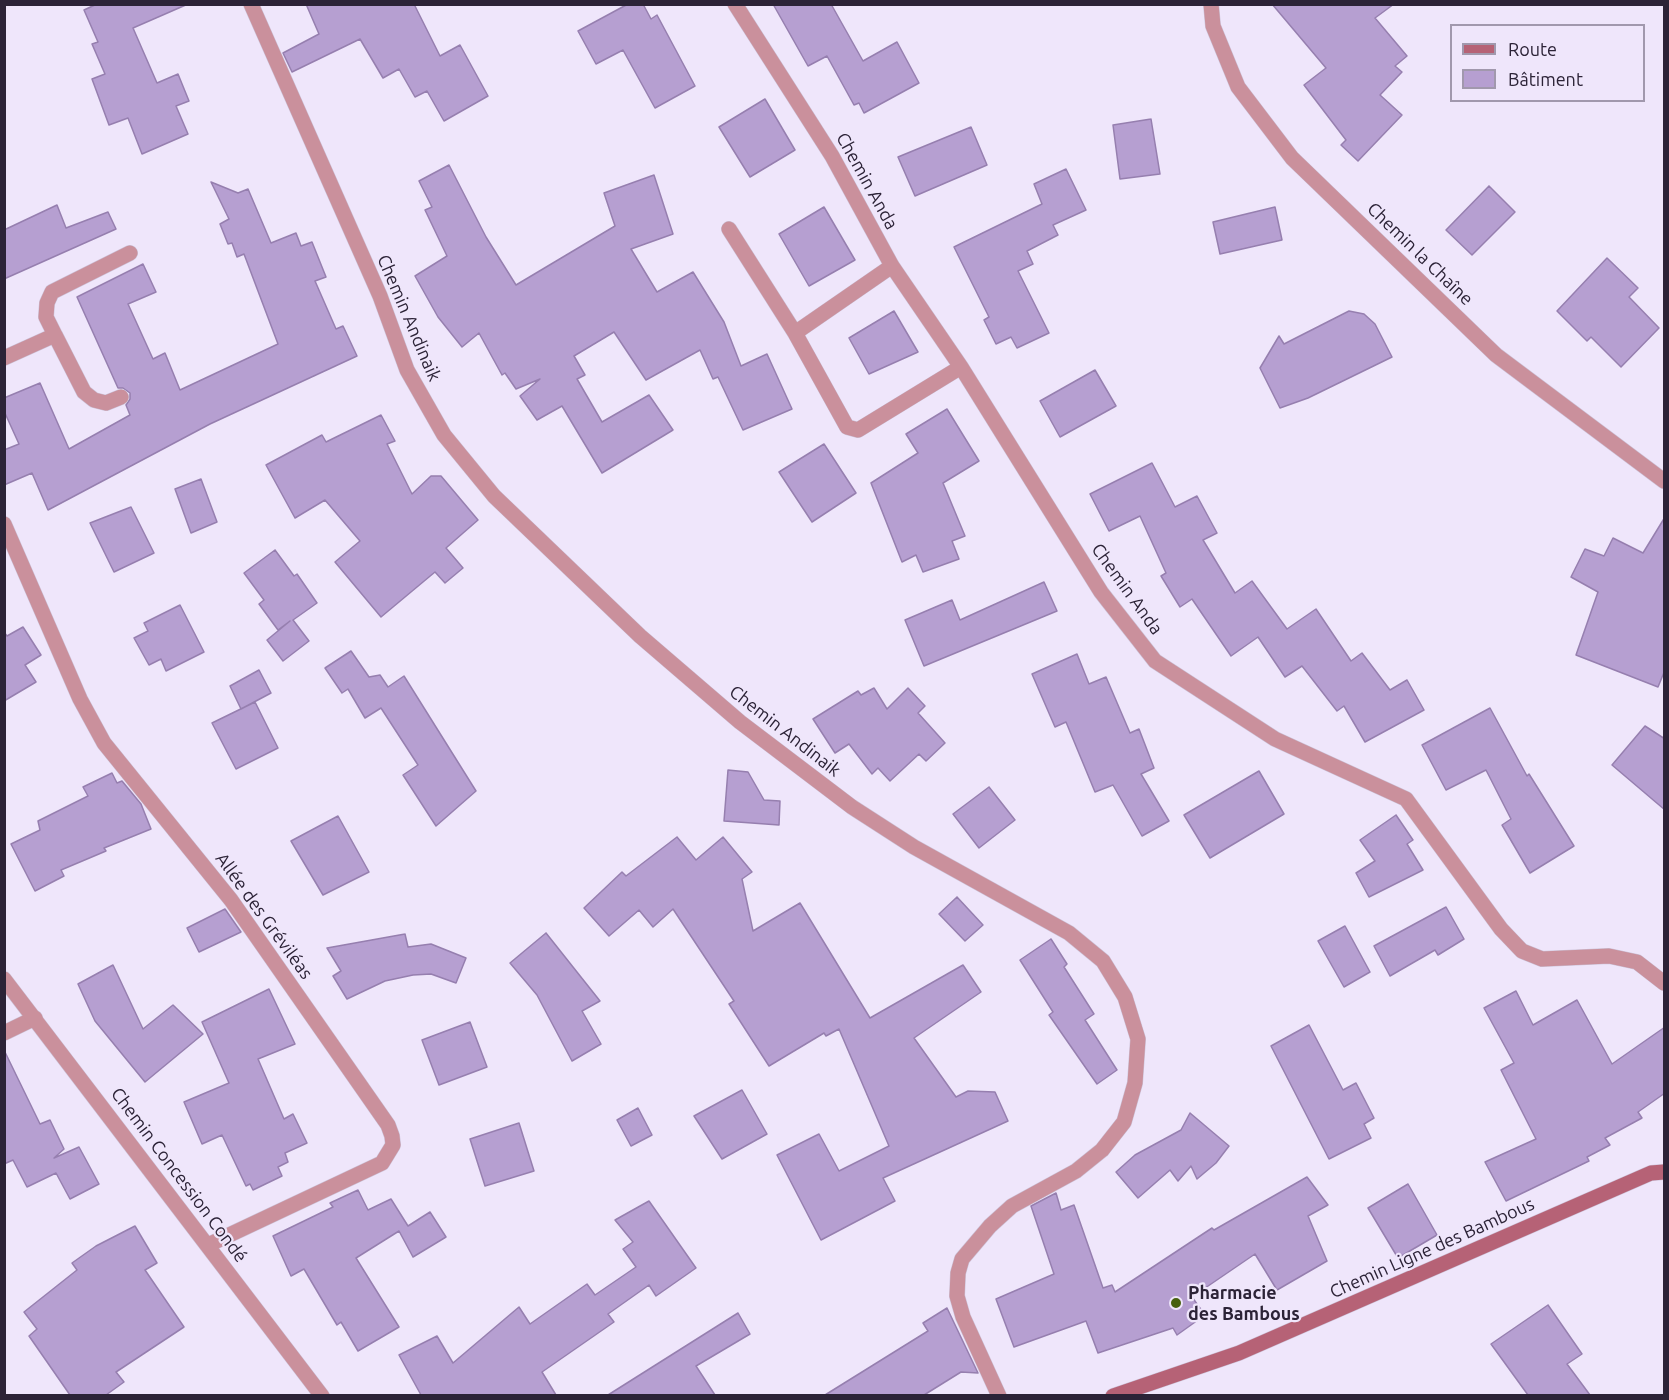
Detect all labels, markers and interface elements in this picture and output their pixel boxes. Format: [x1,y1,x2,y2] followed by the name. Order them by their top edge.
[1450,24,1645,102] legend
[1508,39,1557,59] text: Route
[1508,69,1583,89] text: Bâtiment
[832,129,902,233] street label: Chemin Anda
[1363,198,1477,310] street label: Chemin la Chaîne
[373,251,445,385] street label: Chemin Andinaik
[1087,539,1167,639] street label: Chemin Anda
[725,681,845,781] street label: Chemin Andinaik
[211,849,317,983] street label: Allée des Gréviléas
[106,1084,252,1266] street label: Chemin Concession Condé
[1326,1193,1538,1303] street label: Chemin Ligne des Bambous
[1188,1282,1300,1324] place label: Pharmacie des Bambous
[1169,1296,1183,1310] marker: Pharmacie des Bambous

